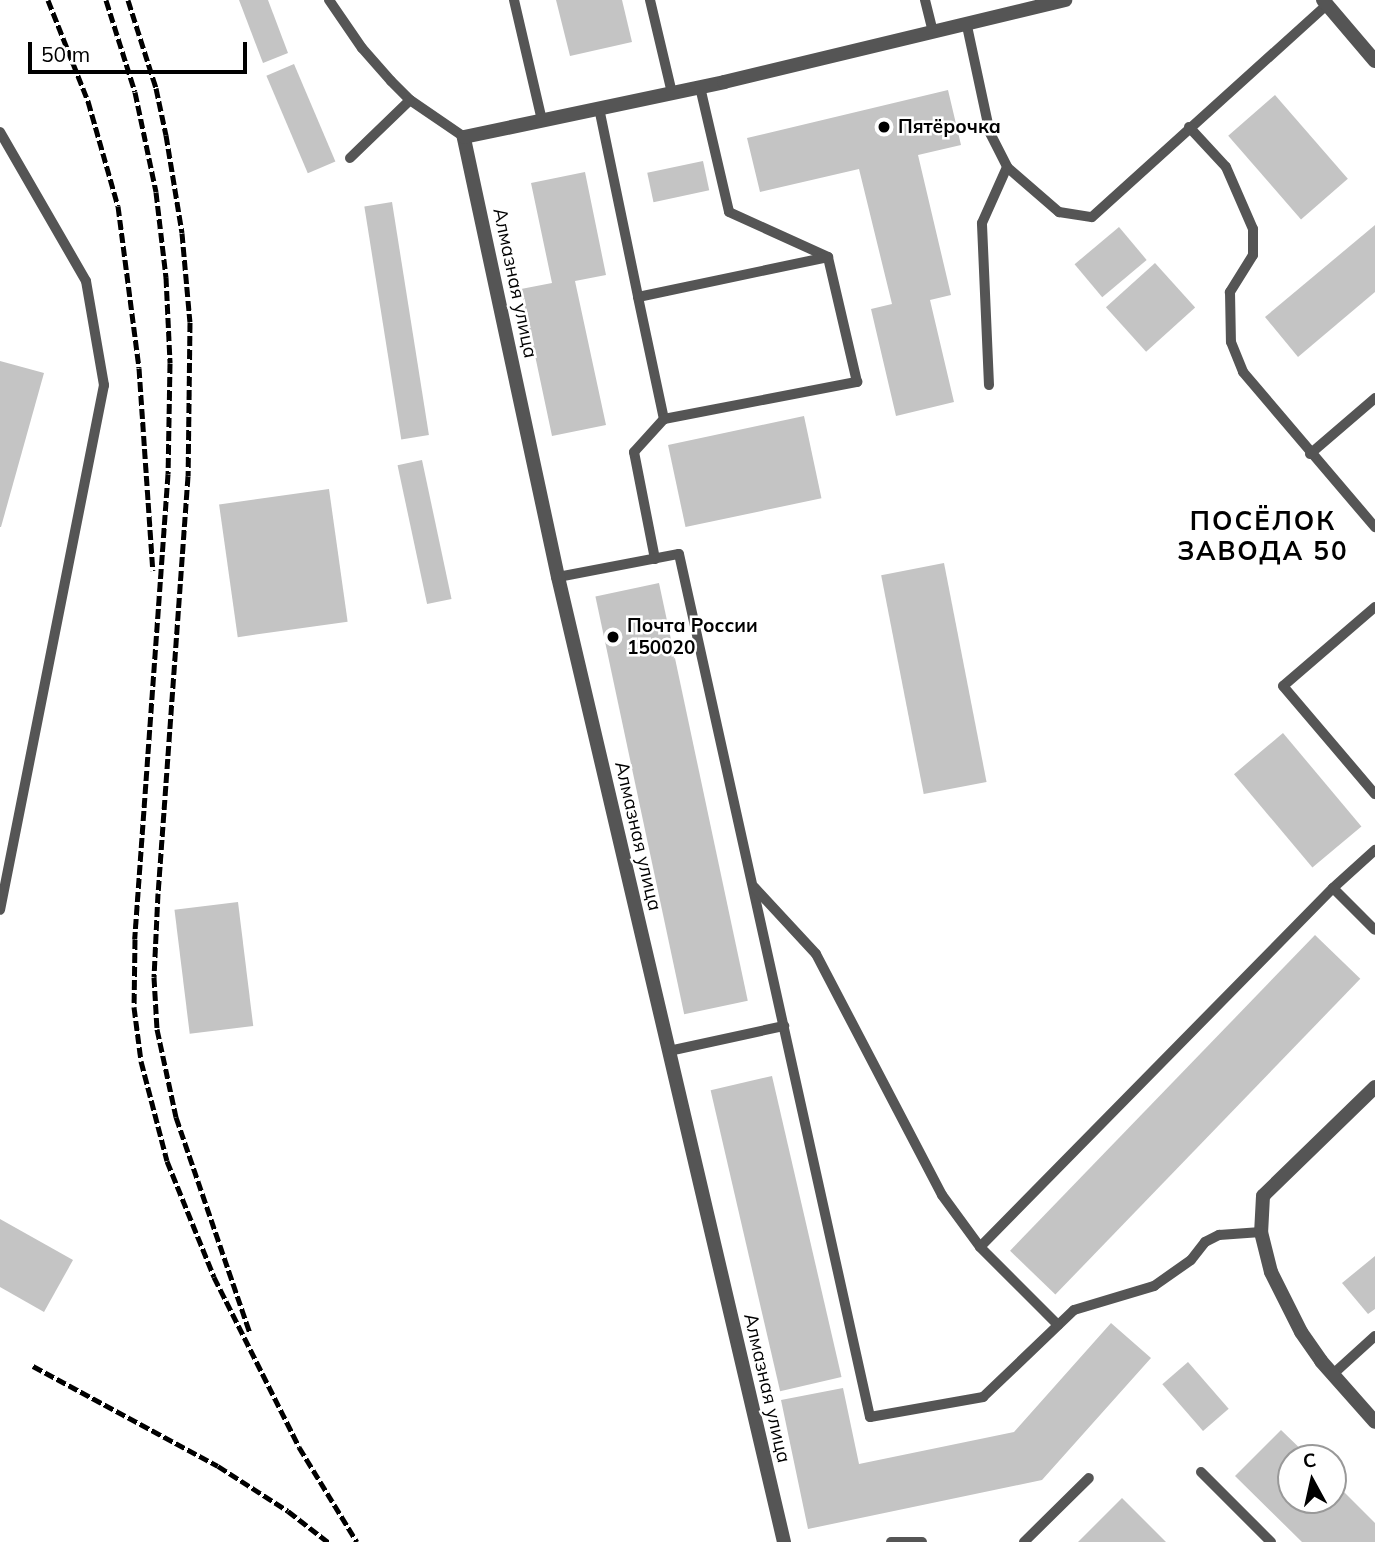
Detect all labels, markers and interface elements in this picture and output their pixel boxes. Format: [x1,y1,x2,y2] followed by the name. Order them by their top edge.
[32,28,250,72] scale bar
[41,41,90,67] text: 50 m
[898,116,1001,138] place label: Пятёрочка
[876,119,892,135] marker: Пятёрочка
[488,206,542,360] street label: Алмазная улица
[1179,505,1347,566] district label: ПОСЁЛОК ЗАВОДА 50
[627,615,758,659] place label: Почта России 150020
[605,629,621,645] marker: Почта России 150020
[610,759,666,913] street label: Алмазная улица
[739,1311,795,1465] street label: Алмазная улица
[1277,1444,1347,1514] north arrow
[1301,1447,1317,1473] text: С

